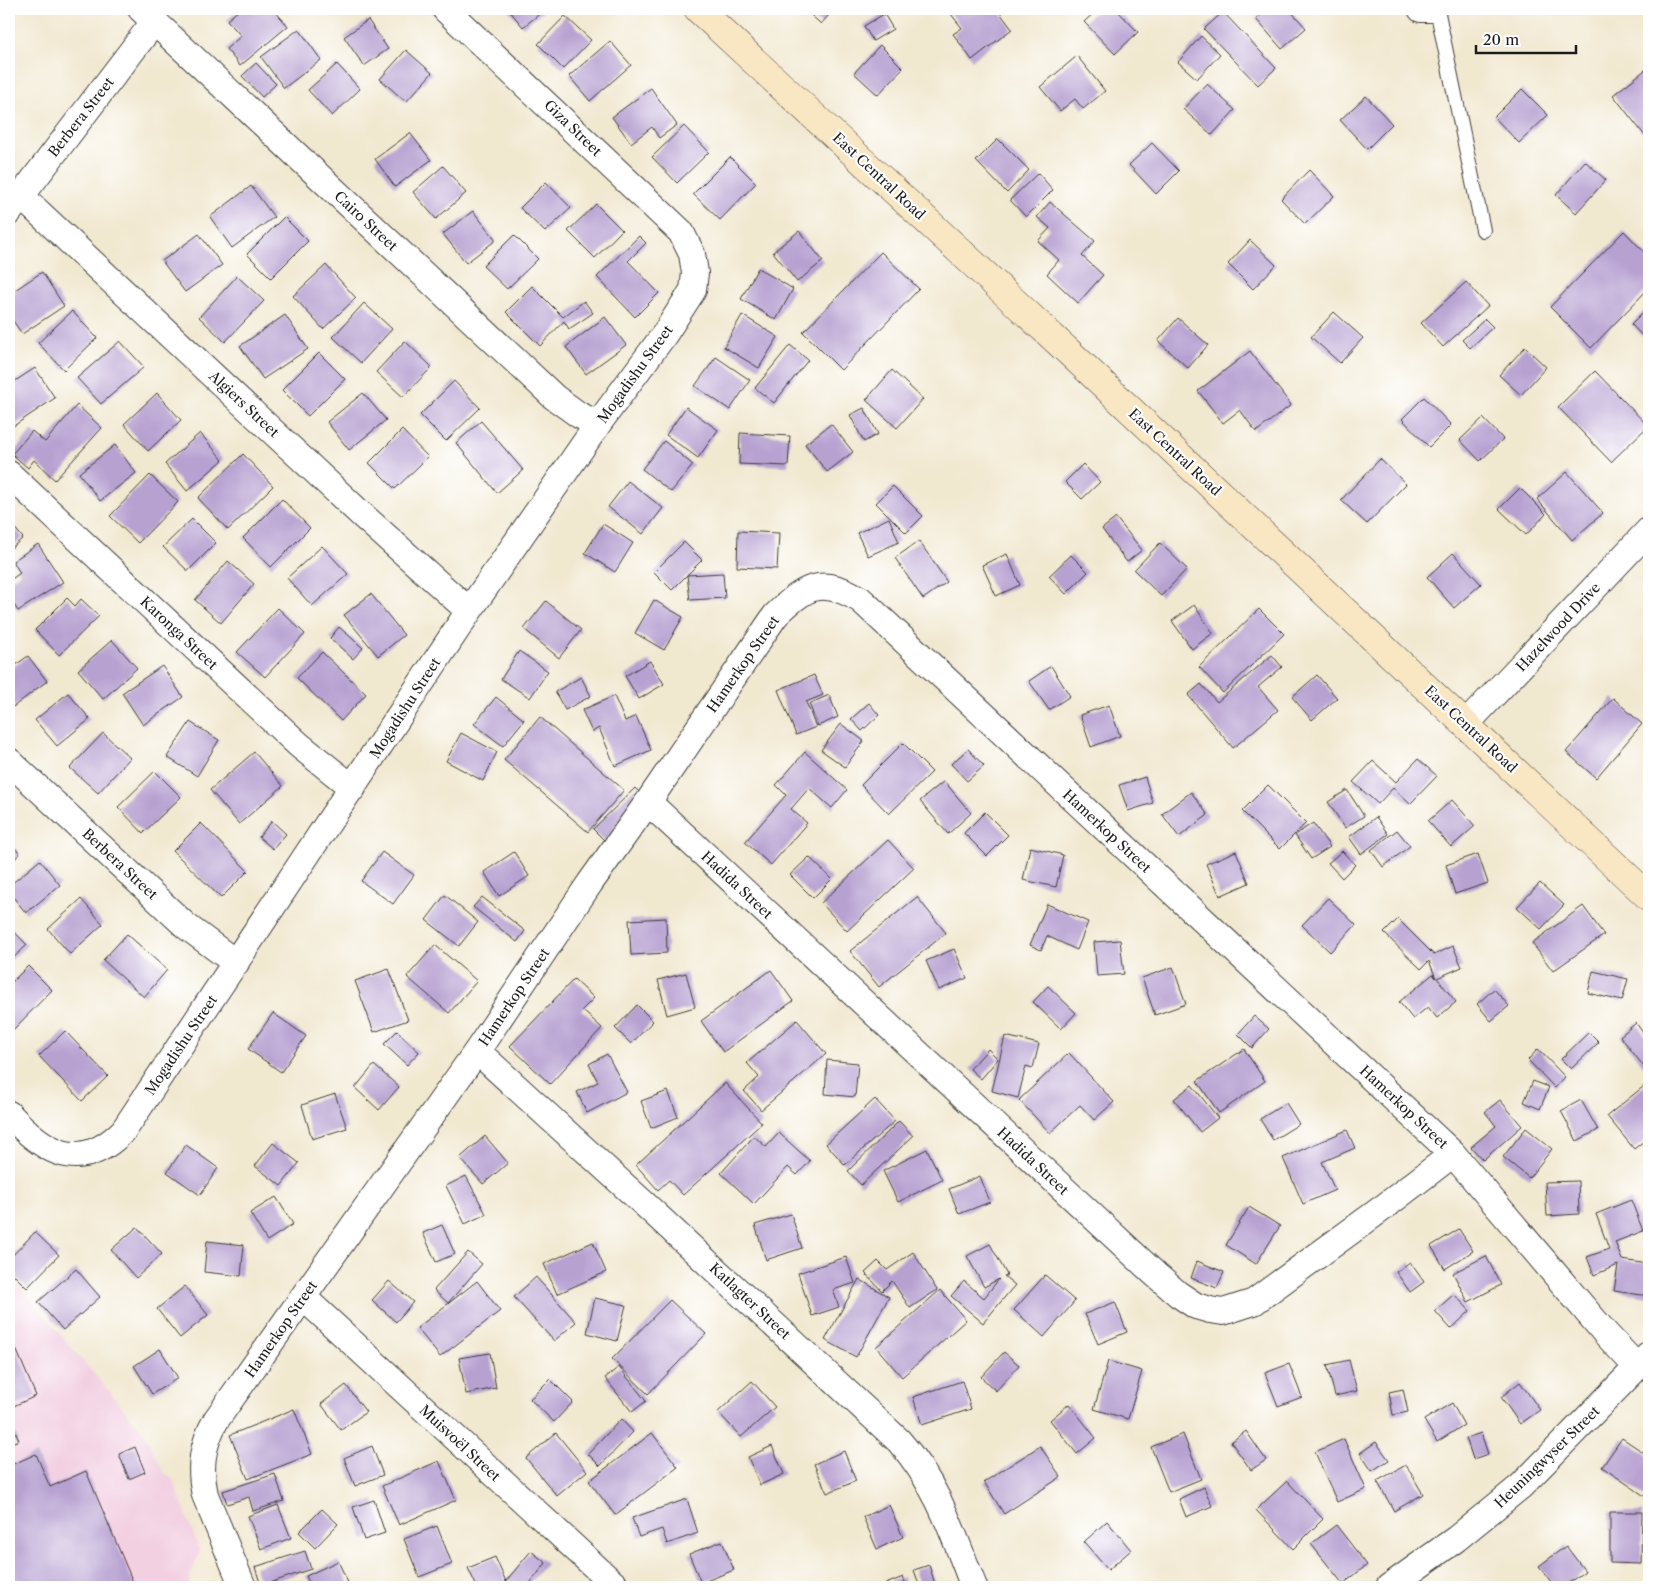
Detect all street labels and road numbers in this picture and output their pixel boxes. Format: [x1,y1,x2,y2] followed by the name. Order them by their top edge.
[44,73,118,160] street label: Berbera Street
[540,96,606,160] street label: Giza Street
[829,129,929,224] street label: East Central Road
[331,187,401,255] street label: Cairo Street
[593,321,677,427] street label: Mogadishu Street
[204,366,283,441] street label: Algiers Street
[1125,405,1225,500] street label: East Central Road
[1512,579,1604,675] street label: Hazelwood Drive
[137,593,221,673] street label: Karonga Street
[703,612,783,716] street label: Hamerkop Street
[366,654,444,762] street label: Mogadishu Street
[1421,682,1521,777] street label: East Central Road
[1059,785,1155,877] street label: Hamerkop Street
[79,825,161,903] street label: Berbera Street
[698,847,777,923] street label: Hadida Street
[475,945,553,1049] street label: Hamerkop Street
[141,992,221,1098] street label: Mogadishu Street
[1356,1061,1452,1153] street label: Hamerkop Street
[994,1123,1073,1199] street label: Hadida Street
[706,1259,794,1343] street label: Katlagter Street
[241,1277,321,1381] street label: Hamerkop Street
[416,1401,504,1485] street label: Muisvoël Street
[1491,1402,1603,1512] street label: Heuningwyser Street

